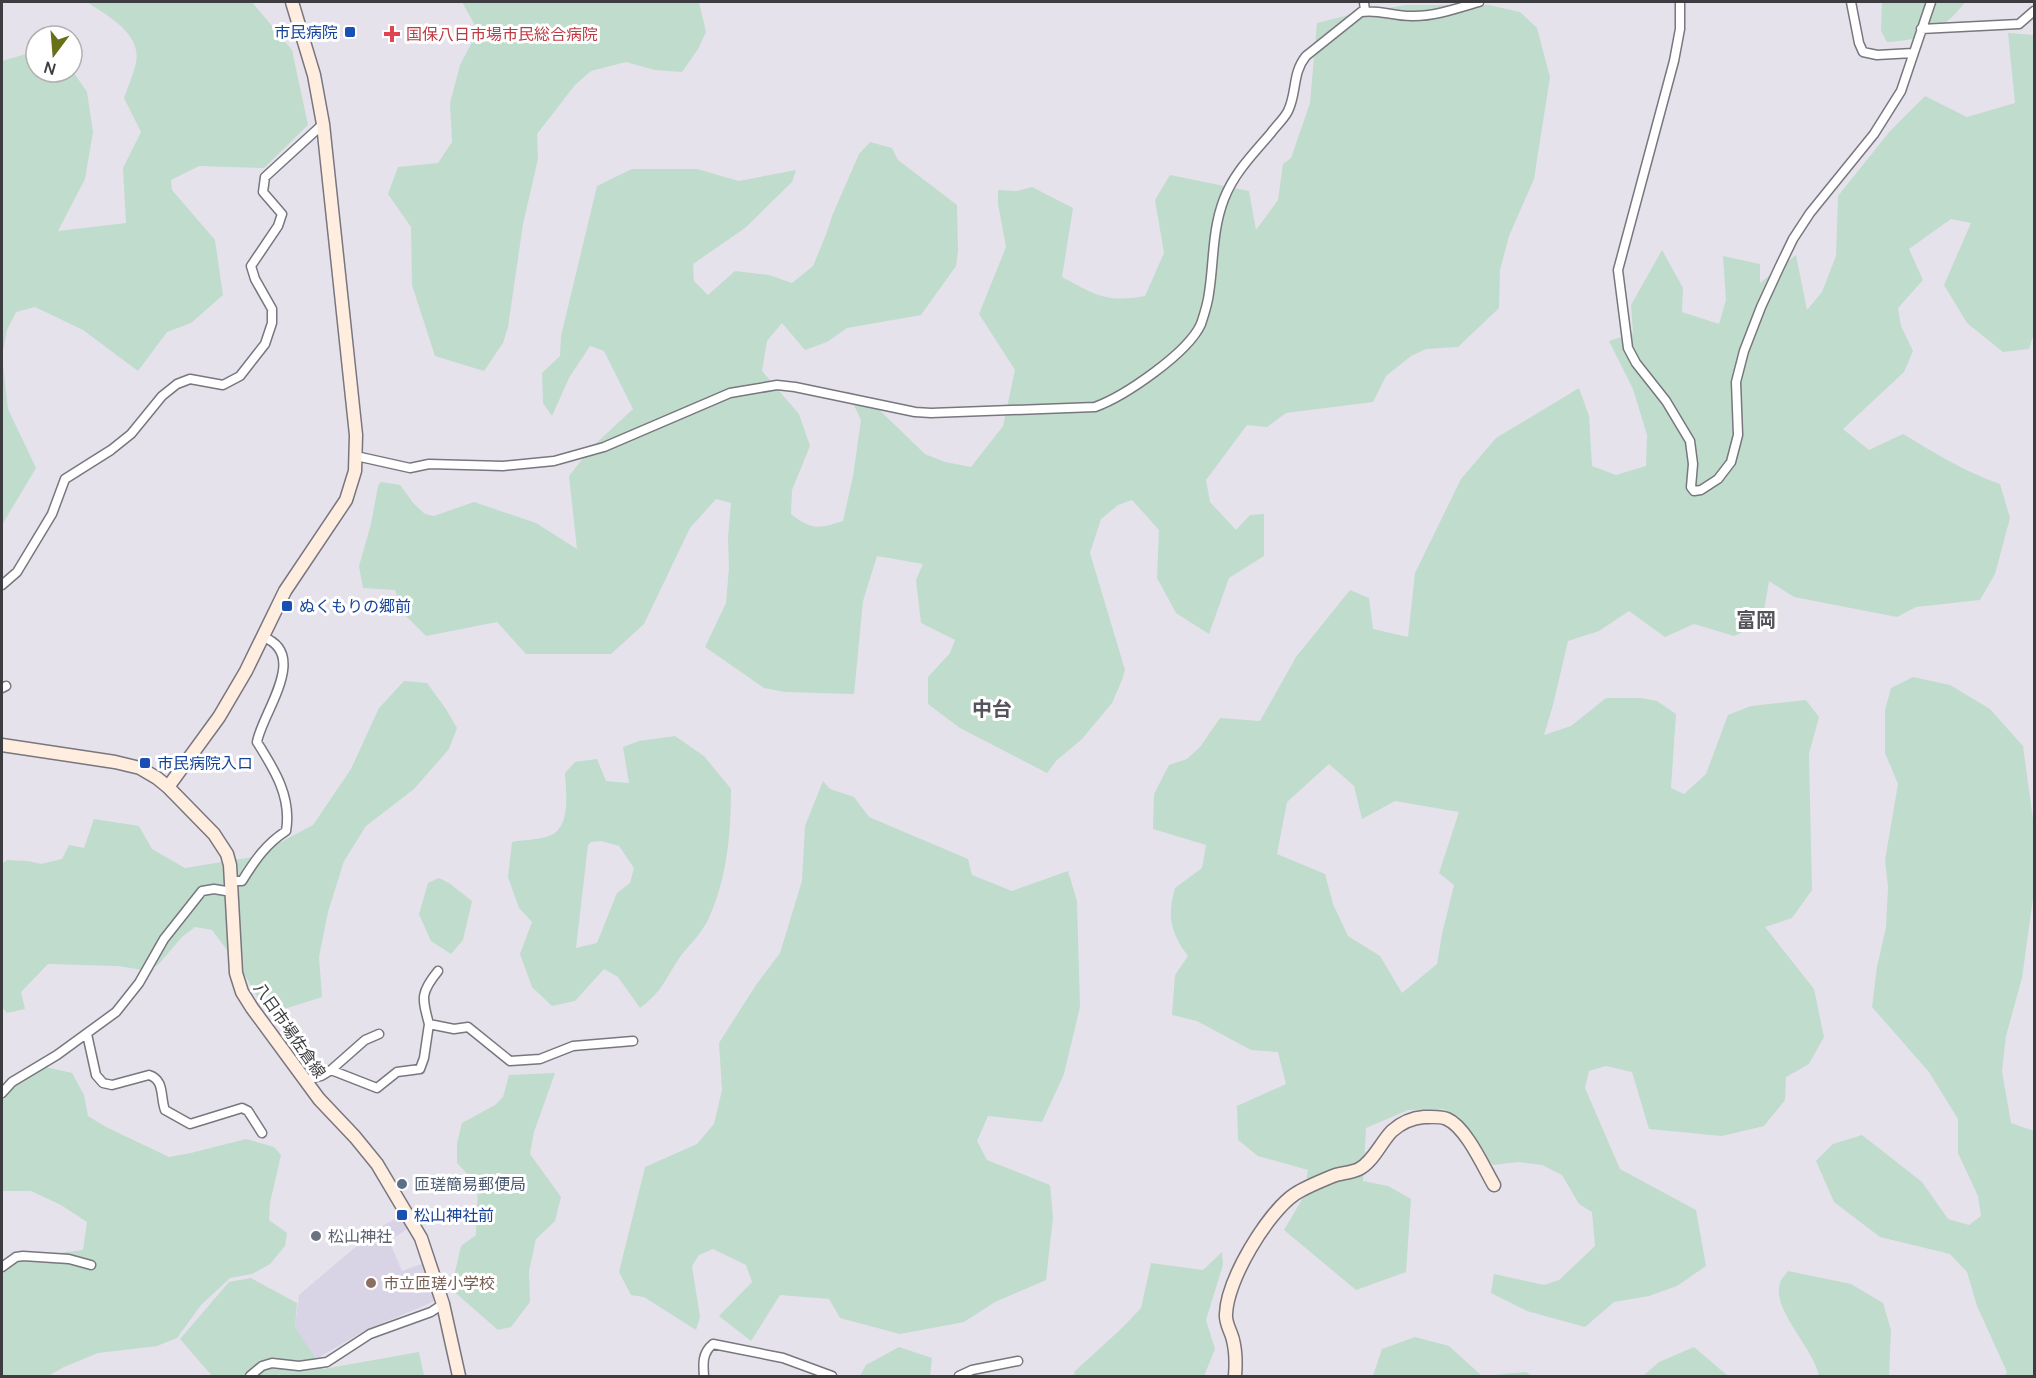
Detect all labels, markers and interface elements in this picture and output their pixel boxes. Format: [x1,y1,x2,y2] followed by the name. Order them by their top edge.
[274,21,338,43] place label: 市民病院
[406,23,598,45] place label: 国保八日市場市民総合病院
[24,24,84,84] north arrow
[343,25,357,39] marker: 市民病院
[383,25,401,43] marker: 国保八日市場市民総合病院
[41,56,58,81] text: N
[299,595,411,617] place label: ぬくもりの郷前
[280,599,294,613] marker: ぬくもりの郷前
[1736,606,1776,633] district label: 富岡
[972,695,1012,722] district label: 中台
[157,752,253,774] place label: 市民病院入ロ
[138,756,152,770] marker: 市民病院入ロ
[249,978,331,1082] street label: 八日市場佐倉線
[414,1173,526,1195] place label: 匝瑳簡易郵便局
[395,1177,409,1191] marker: 匝瑳簡易郵便局
[414,1204,494,1226] place label: 松山神社前
[395,1208,409,1222] marker: 松山神社前
[328,1225,392,1247] place label: 松山神社
[309,1229,323,1243] marker: 松山神社
[383,1272,495,1294] place label: 市立匝瑳小学校
[364,1276,378,1290] marker: 市立匝瑳小学校

